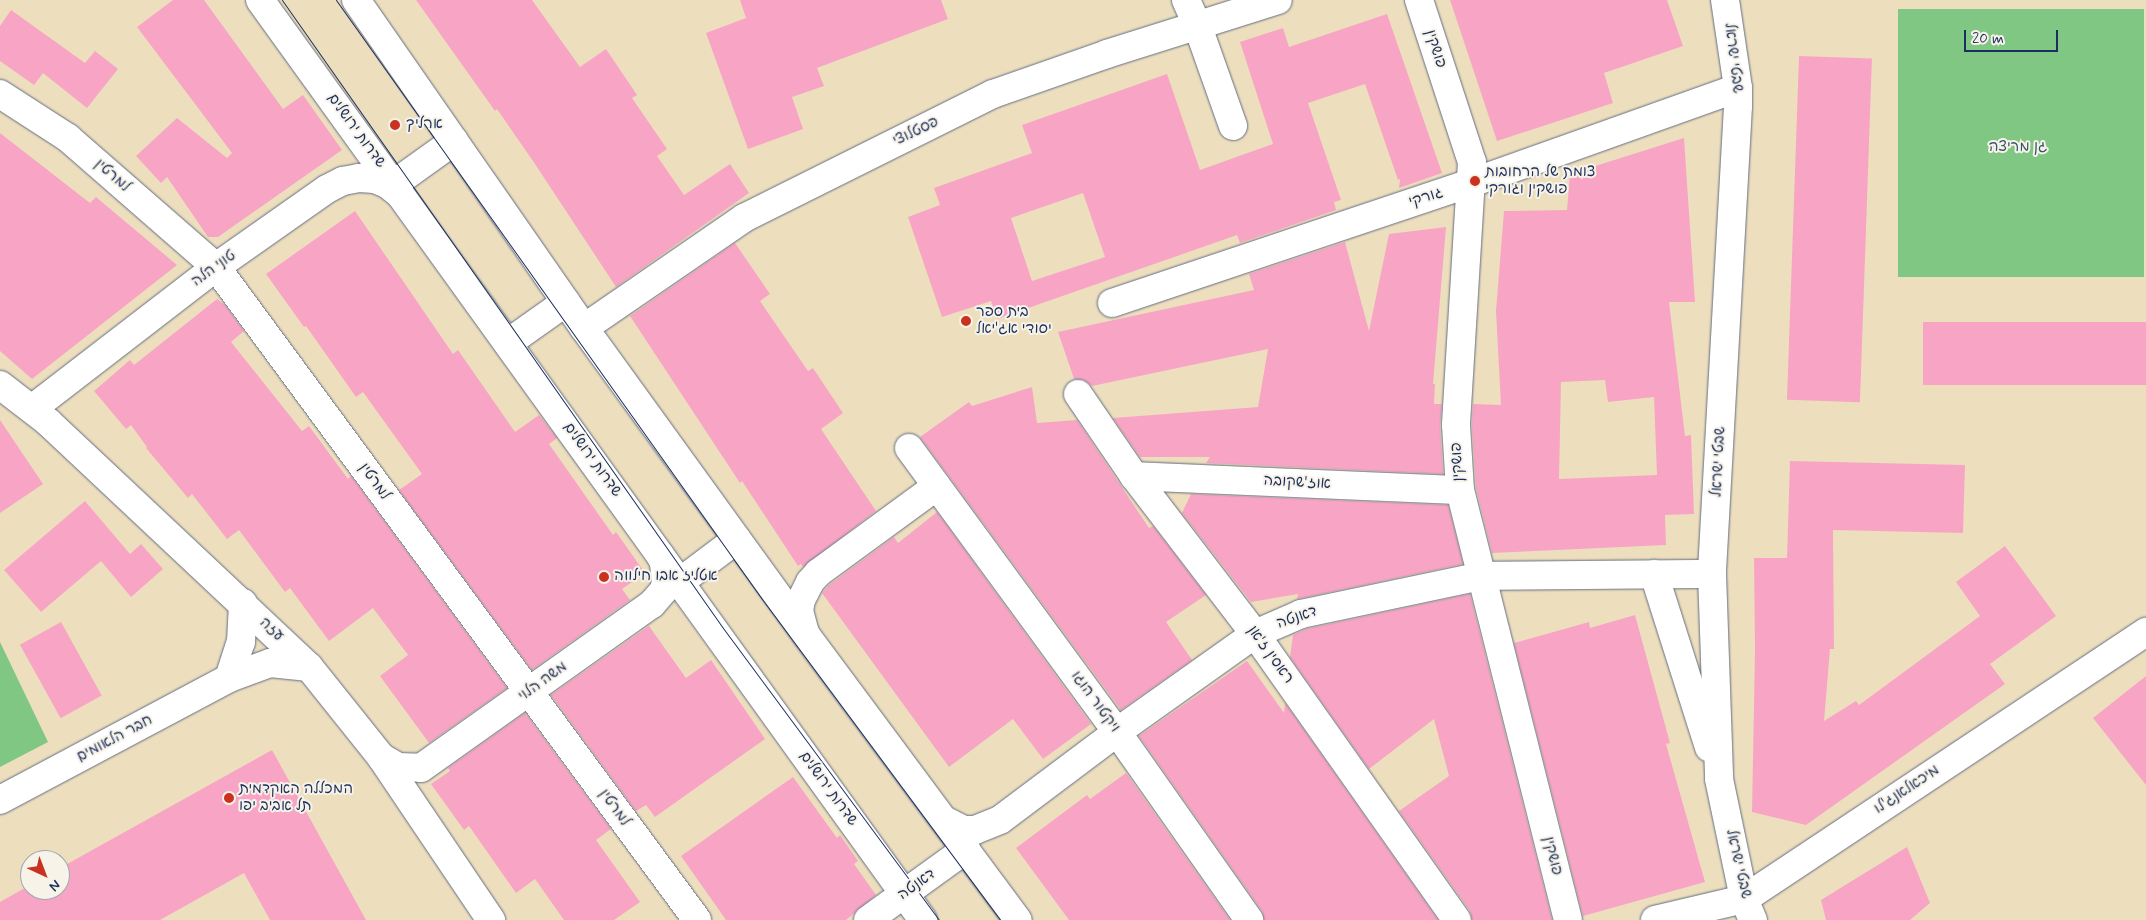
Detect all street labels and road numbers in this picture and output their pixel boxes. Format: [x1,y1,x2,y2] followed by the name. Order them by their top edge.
[1720,22,1746,94] street label: שבטי ישראל
[1420,27,1450,71] street label: פושקין
[323,90,389,172] street label: שדרות ירושלים
[890,113,942,151] street label: פסטלוצי
[90,156,134,196] street label: למרטין
[1407,184,1445,212] street label: גורקי
[188,247,240,291] street label: טוני הלה
[559,419,625,501] street label: שדרות ירושלים
[1708,426,1730,498] street label: שבטי ישראל
[1448,442,1468,482] street label: פושקין
[355,460,393,504] street label: למרטין
[1263,472,1331,494] street label: אוז'שקובה
[1274,603,1320,633] street label: דאנטה
[255,614,287,646] street label: עזה
[1243,622,1297,688] street label: ראסין ז'אן
[515,658,571,706] street label: משה הלוי
[1067,668,1123,736] street label: ויקטור הוגו
[74,712,156,766] street label: חבר הלאומים
[795,748,861,830] street label: שדרות ירושלים
[1871,762,1943,818] street label: מיכאלאנג'לו
[595,786,633,830] street label: למרטין
[1721,828,1755,900] street label: שבטי ישראל
[1539,835,1565,877] street label: פושקין
[895,865,939,905] street label: דאנטה

